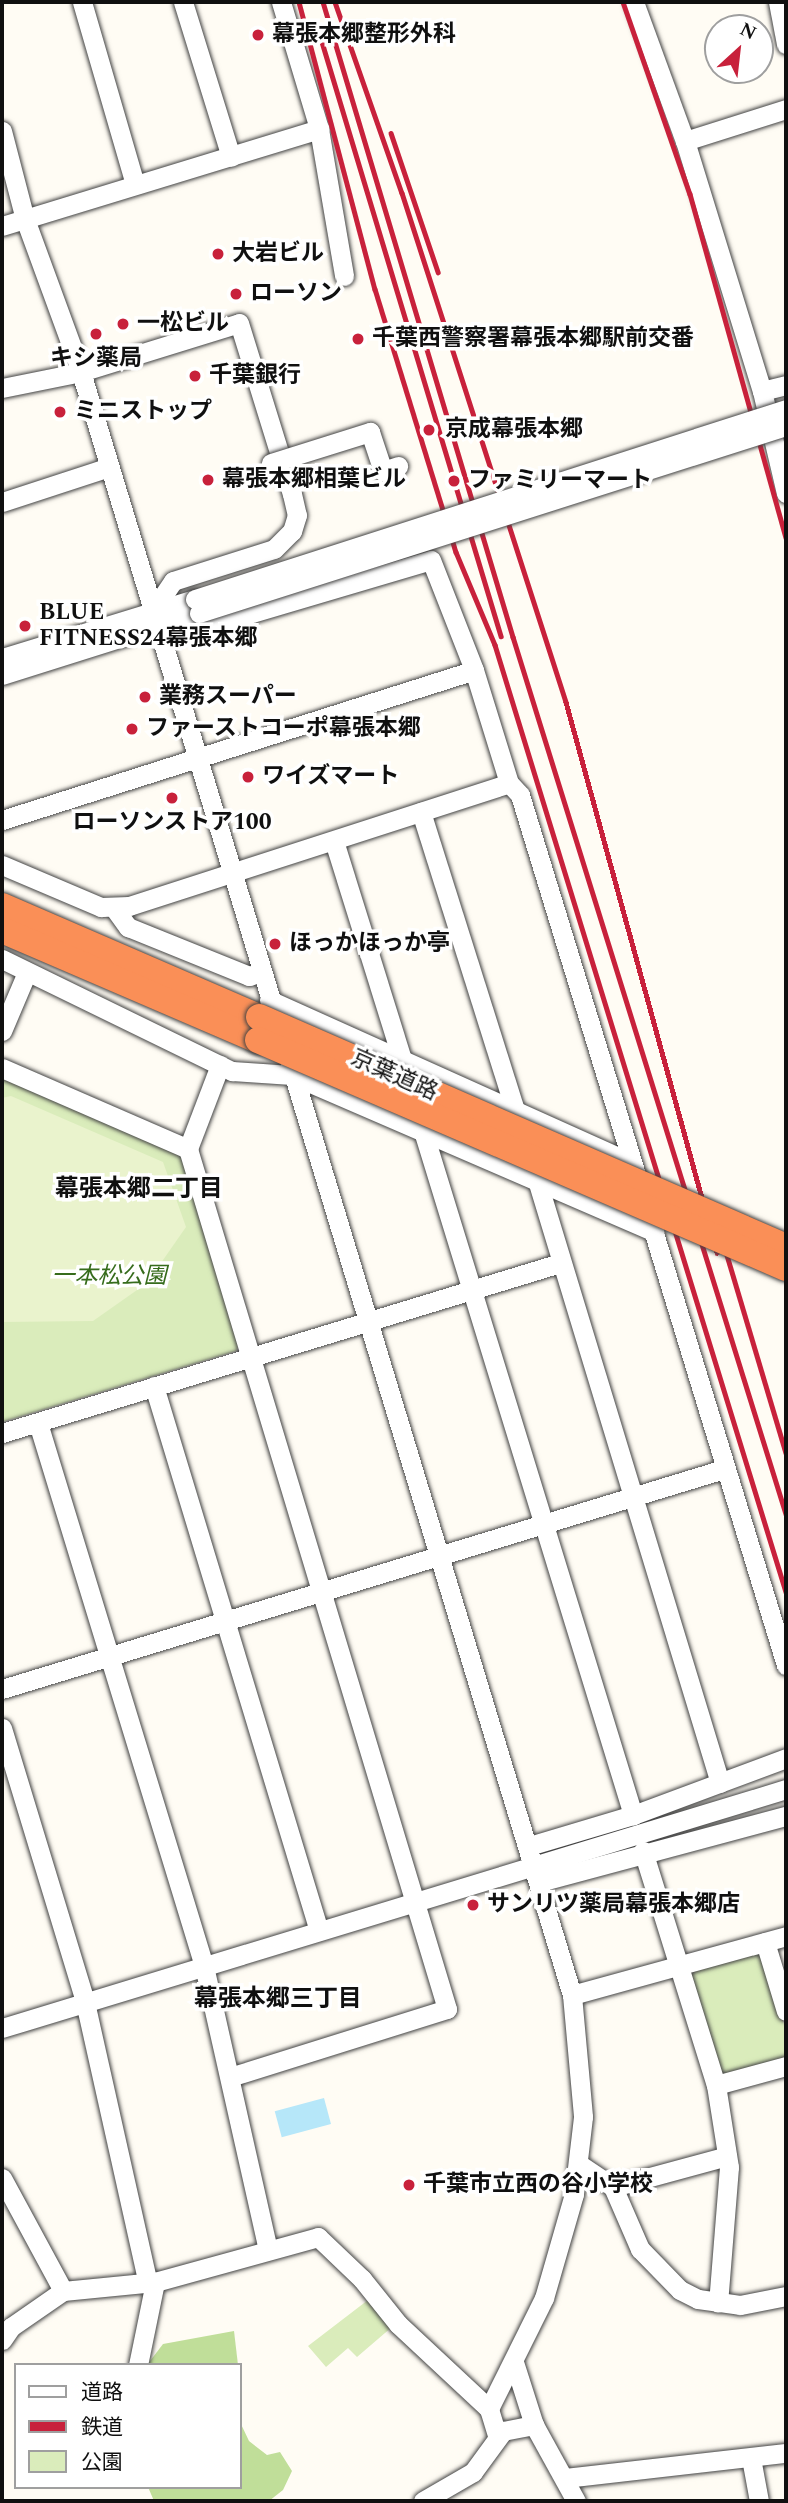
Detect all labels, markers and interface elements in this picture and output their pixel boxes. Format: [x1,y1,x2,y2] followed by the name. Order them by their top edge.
[704,14,774,84] north arrow
[734,15,761,48] text: N
[272,21,456,49] place label: 幕張本郷整形外科
[250,27,266,43] marker: 幕張本郷整形外科
[232,240,324,268] place label: 大岩ビル
[210,246,226,262] marker: 大岩ビル
[250,280,342,308] place label: ローソン
[228,286,244,302] marker: ローソン
[137,310,229,338] place label: 一松ビル
[115,316,131,332] marker: 一松ビル
[372,325,694,353] place label: 千葉西警察署幕張本郷駅前交番
[88,326,104,342] marker: キシ薬局
[350,331,366,347] marker: 千葉西警察署幕張本郷駅前交番
[50,345,142,373] place label: キシ薬局
[209,362,301,390] place label: 千葉銀行
[187,368,203,384] marker: 千葉銀行
[74,398,212,426] place label: ミニストップ
[52,404,68,420] marker: ミニストップ
[445,416,583,444] place label: 京成幕張本郷
[419,420,439,440] marker: 京成幕張本郷
[222,466,406,494] place label: 幕張本郷相葉ビル
[468,467,652,495] place label: ファミリーマート
[200,472,216,488] marker: 幕張本郷相葉ビル
[446,473,462,489] marker: ファミリーマート
[39,599,258,653] place label: BLUE FITNESS24幕張本郷
[17,618,33,634] marker: BLUE FITNESS24幕張本郷
[159,683,297,711] place label: 業務スーパー
[137,689,153,705] marker: 業務スーパー
[146,715,422,743] place label: ファーストコーポ幕張本郷
[124,721,140,737] marker: ファーストコーポ幕張本郷
[262,763,400,791] place label: ワイズマート
[240,769,256,785] marker: ワイズマート
[164,790,180,806] marker: ローソンストア100
[72,809,272,837] place label: ローソンストア100
[289,930,450,958] place label: ほっかほっか亭
[267,936,283,952] marker: ほっかほっか亭
[346,1045,442,1107] street label: 京葉道路
[55,1176,223,1204] district label: 幕張本郷二丁目
[52,1263,166,1291] park label: 一本松公園
[487,1891,740,1919] place label: サンリツ薬局幕張本郷店
[465,1897,481,1913] marker: サンリツ薬局幕張本郷店
[194,1986,362,2014] district label: 幕張本郷三丁目
[423,2171,653,2199] place label: 千葉市立西の谷小学校
[401,2177,417,2193] marker: 千葉市立西の谷小学校
[14,2363,242,2489] legend
[81,2377,123,2409] text: 道路
[81,2412,123,2444] text: 鉄道
[81,2447,123,2479] text: 公園

